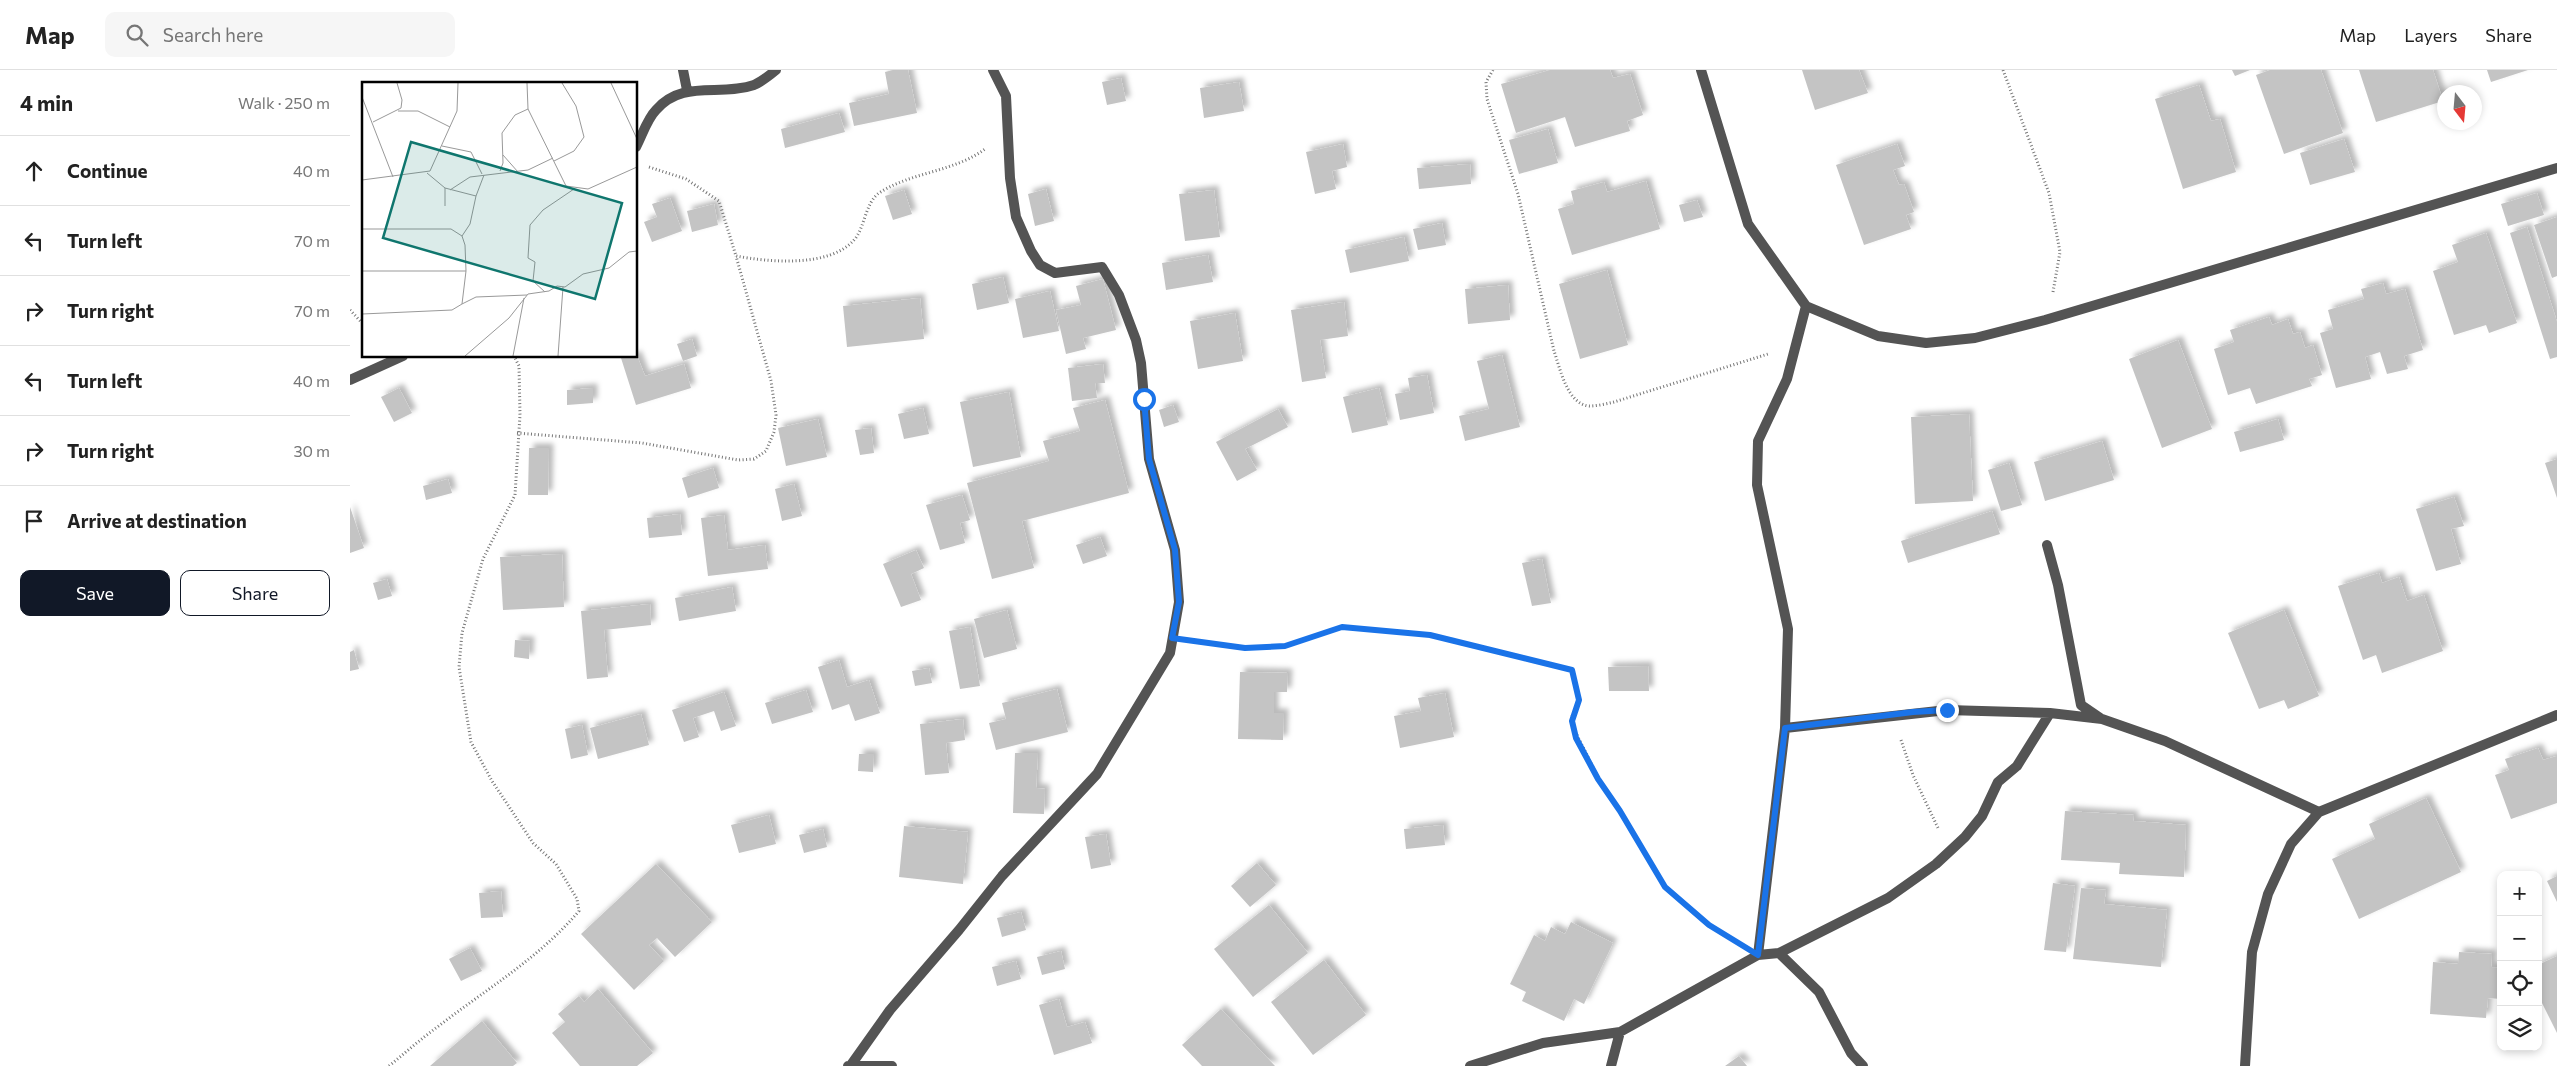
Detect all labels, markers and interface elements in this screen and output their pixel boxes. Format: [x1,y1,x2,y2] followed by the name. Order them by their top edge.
[105,12,455,57] search box
[25,20,75,49] text: Map
[123,21,151,49] icon: search
[163,23,263,46] text: Search here
[2339,24,2376,46] text: Map
[2404,24,2457,46] text: Layers
[2485,24,2532,46] text: Share
[362,82,638,358] inset map
[2437,85,2482,130] north arrow
[20,90,73,115] text: 4 min
[238,93,330,112] text: Walk · 250 m
[20,157,48,185] icon: ahead
[67,159,147,182] text: Continue
[293,161,330,180] text: 40 m
[20,227,48,255] icon: left
[67,229,142,252] text: Turn left
[294,231,330,250] text: 70 m
[20,297,48,325] icon: right
[67,299,154,322] text: Turn right
[294,301,330,320] text: 70 m
[20,367,48,395] icon: left
[67,369,142,392] text: Turn left
[293,371,330,390] text: 40 m
[1133,388,1156,411] route start
[20,437,48,465] icon: right
[67,439,154,462] text: Turn right
[293,441,330,460] text: 30 m
[20,507,48,535] icon: arrive
[67,509,247,532] text: Arrive at destination
[20,570,170,616] button: Save
[180,570,330,616] button: Share
[1936,699,1959,722] route end
[2497,871,2542,1051] map controls
[2497,871,2542,916] button: +
[2497,916,2542,961] button: −
[2497,961,2542,1006] button: locate
[2497,1006,2542,1051] button: layers

